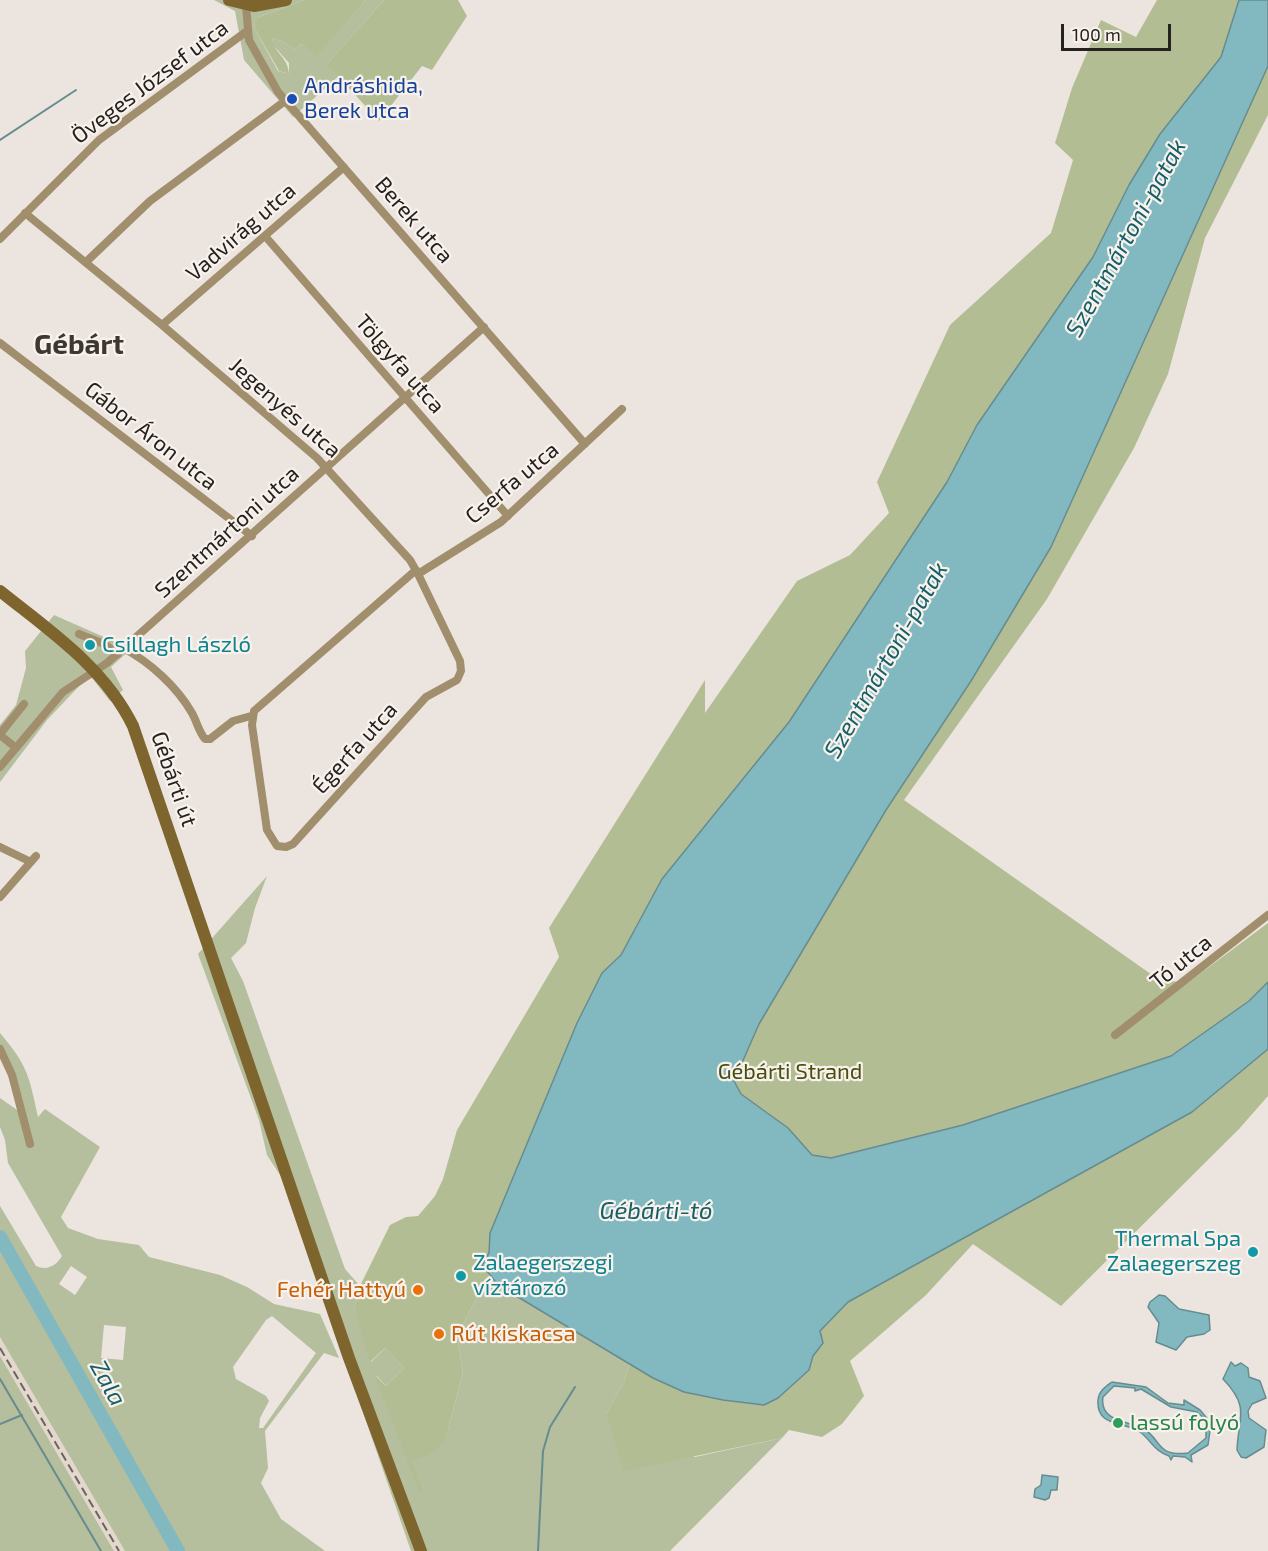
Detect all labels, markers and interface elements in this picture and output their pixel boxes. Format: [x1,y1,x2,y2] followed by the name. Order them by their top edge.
[1064,12,1174,50] scale bar
[66,14,234,150] street label: Öveges József utca
[1072,23,1121,45] text: 100 m
[304,73,423,124] place label: Andráshida, Berek utca
[285,92,299,106] marker: Andráshida, Berek utca
[1060,134,1192,342] water label: Szentmártoni-patak
[369,171,459,269] street label: Berek utca
[181,177,301,287] street label: Vadvirág utca
[350,309,450,419] street label: Tölgyfa utca
[34,328,124,362] district label: Gébárt
[224,352,346,464] street label: Jegenyés utca
[80,376,222,496] street label: Gábor Áron utca
[460,436,564,530] street label: Cserfa utca
[150,460,304,604] street label: Szentmártoni utca
[818,557,954,763] water label: Szentmártoni-patak
[102,632,251,658] place label: Csillagh László
[83,638,97,652] marker: Csillagh László
[307,697,403,799] street label: Égerfa utca
[145,728,203,830] street label: Gébárti út
[1145,929,1217,995] street label: Tó utca
[718,1059,862,1085] park label: Gébárti Strand
[600,1197,712,1225] water label: Gébárti-tó
[1107,1226,1241,1278] place label: Thermal Spa Zalaegerszeg
[1246,1245,1260,1259] marker: Thermal Spa Zalaegerszeg
[473,1250,613,1302] place label: Zalaegerszegi víztározó
[454,1269,468,1283] marker: Zalaegerszegi víztározó
[277,1277,406,1303] place label: Fehér Hattyú
[411,1283,425,1297] marker: Fehér Hattyú
[451,1321,576,1347] place label: Rút kiskacsa
[432,1327,446,1341] marker: Rút kiskacsa
[84,1355,132,1411] water label: Zala
[1130,1410,1239,1436] place label: lassú folyó
[1111,1416,1125,1430] marker: lassú folyó

